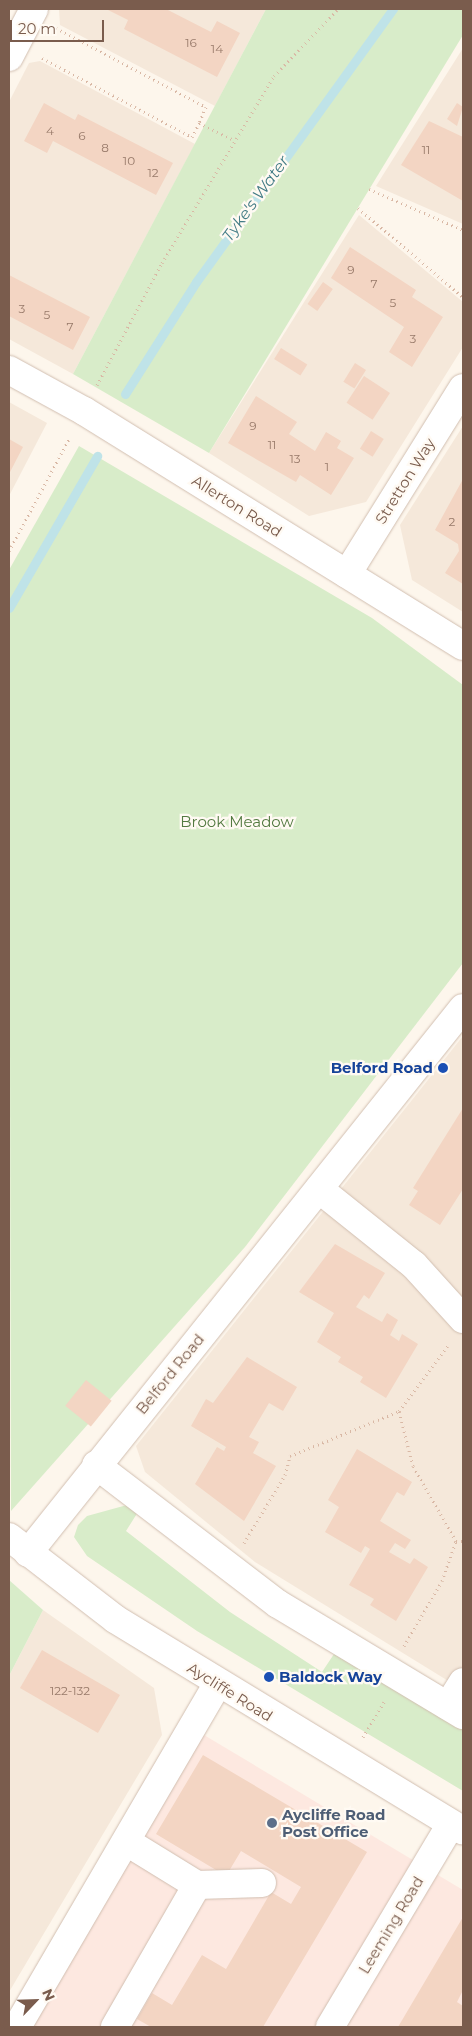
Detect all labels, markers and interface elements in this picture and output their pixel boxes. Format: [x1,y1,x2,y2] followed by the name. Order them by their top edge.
[12,10,106,42] scale bar
[18,19,56,38] text: 20 m
[185,36,197,50] house number: 16
[211,42,223,56] house number: 14
[46,124,54,138] house number: 4
[78,129,86,143] house number: 6
[101,141,109,155] house number: 8
[422,143,430,157] house number: 11
[218,152,294,246] water label: Tyke's Water
[123,154,135,168] house number: 10
[147,166,159,180] house number: 12
[347,263,355,277] house number: 9
[370,277,378,291] house number: 7
[390,296,396,310] house number: 5
[19,302,25,316] house number: 3
[44,308,50,322] house number: 5
[66,320,74,334] house number: 7
[410,332,416,346] house number: 3
[249,419,257,433] house number: 9
[371,435,439,527] street label: Stretton Way
[268,438,276,452] house number: 11
[289,452,301,466] house number: 13
[325,460,329,474] house number: 1
[189,471,285,541] street label: Allerton Road
[449,515,455,529] house number: 2
[180,813,294,831] park label: Brook Meadow
[331,1059,433,1077] place label: Belford Road
[437,1062,449,1074] marker: Belford Road
[132,1330,208,1418] street label: Belford Road
[184,1659,276,1725] street label: Aycliffe Road
[279,1668,382,1686] place label: Baldock Way
[263,1671,275,1683] marker: Baldock Way
[50,1684,90,1698] house number: 122-132
[282,1805,385,1840] place label: Aycliffe Road Post Office
[266,1817,278,1829] marker: Aycliffe Road Post Office
[355,1873,427,1977] street label: Leeming Road
[10,1976,60,2026] north arrow
[38,1986,59,2004] text: N

